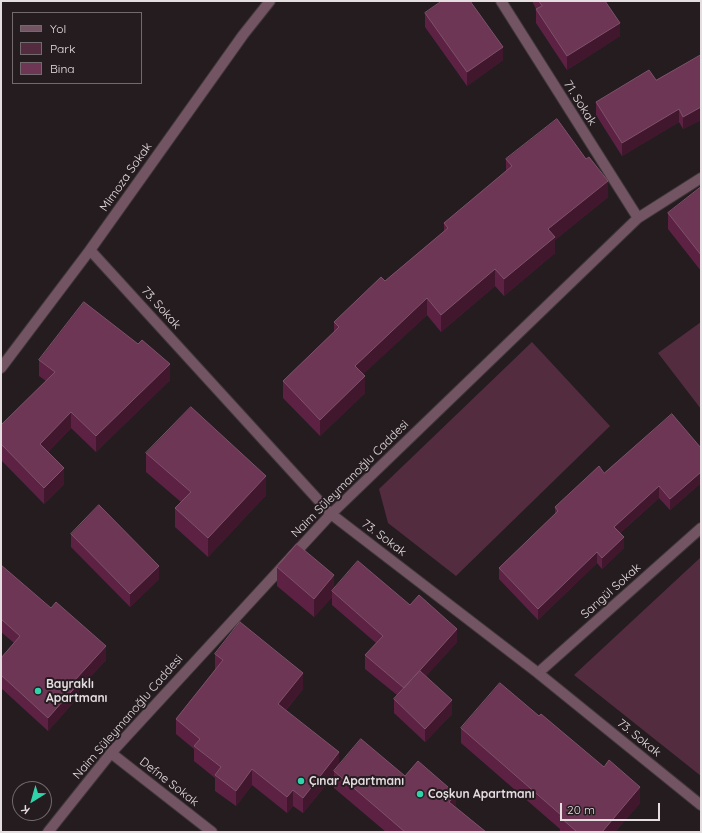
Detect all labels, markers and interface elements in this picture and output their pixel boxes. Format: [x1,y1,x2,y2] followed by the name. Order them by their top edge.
[12,12,142,84] legend
[50,21,66,36] text: Yol
[50,41,75,56] text: Park
[50,61,75,76] text: Bina
[560,78,600,128] street label: 71. Sokak
[97,140,155,214] street label: Mimoza Sokak
[138,284,184,332] street label: 73. Sokak
[288,417,412,541] street label: Naim Süleymanoğlu Caddesi
[359,517,409,559] street label: 73. Sokak
[578,560,644,622] street label: Sarıgül Sokak
[70,652,186,782] street label: Naim Süleymanoğlu Caddesi
[46,677,107,705] place label: Bayraklı Apartmanı
[33,686,43,696] marker: Bayraklı Apartmanı
[614,716,664,760] street label: 73. Sokak
[137,755,201,809] street label: Defne Sokak
[309,774,404,788] place label: Çınar Apartmanı
[296,776,306,786] marker: Çınar Apartmanı
[12,781,52,821] north arrow
[428,787,535,801] place label: Coşkun Apartmanı
[415,789,425,799] marker: Coşkun Apartmanı
[562,795,662,821] scale bar
[18,802,32,818] text: K
[567,802,595,817] text: 20 m

